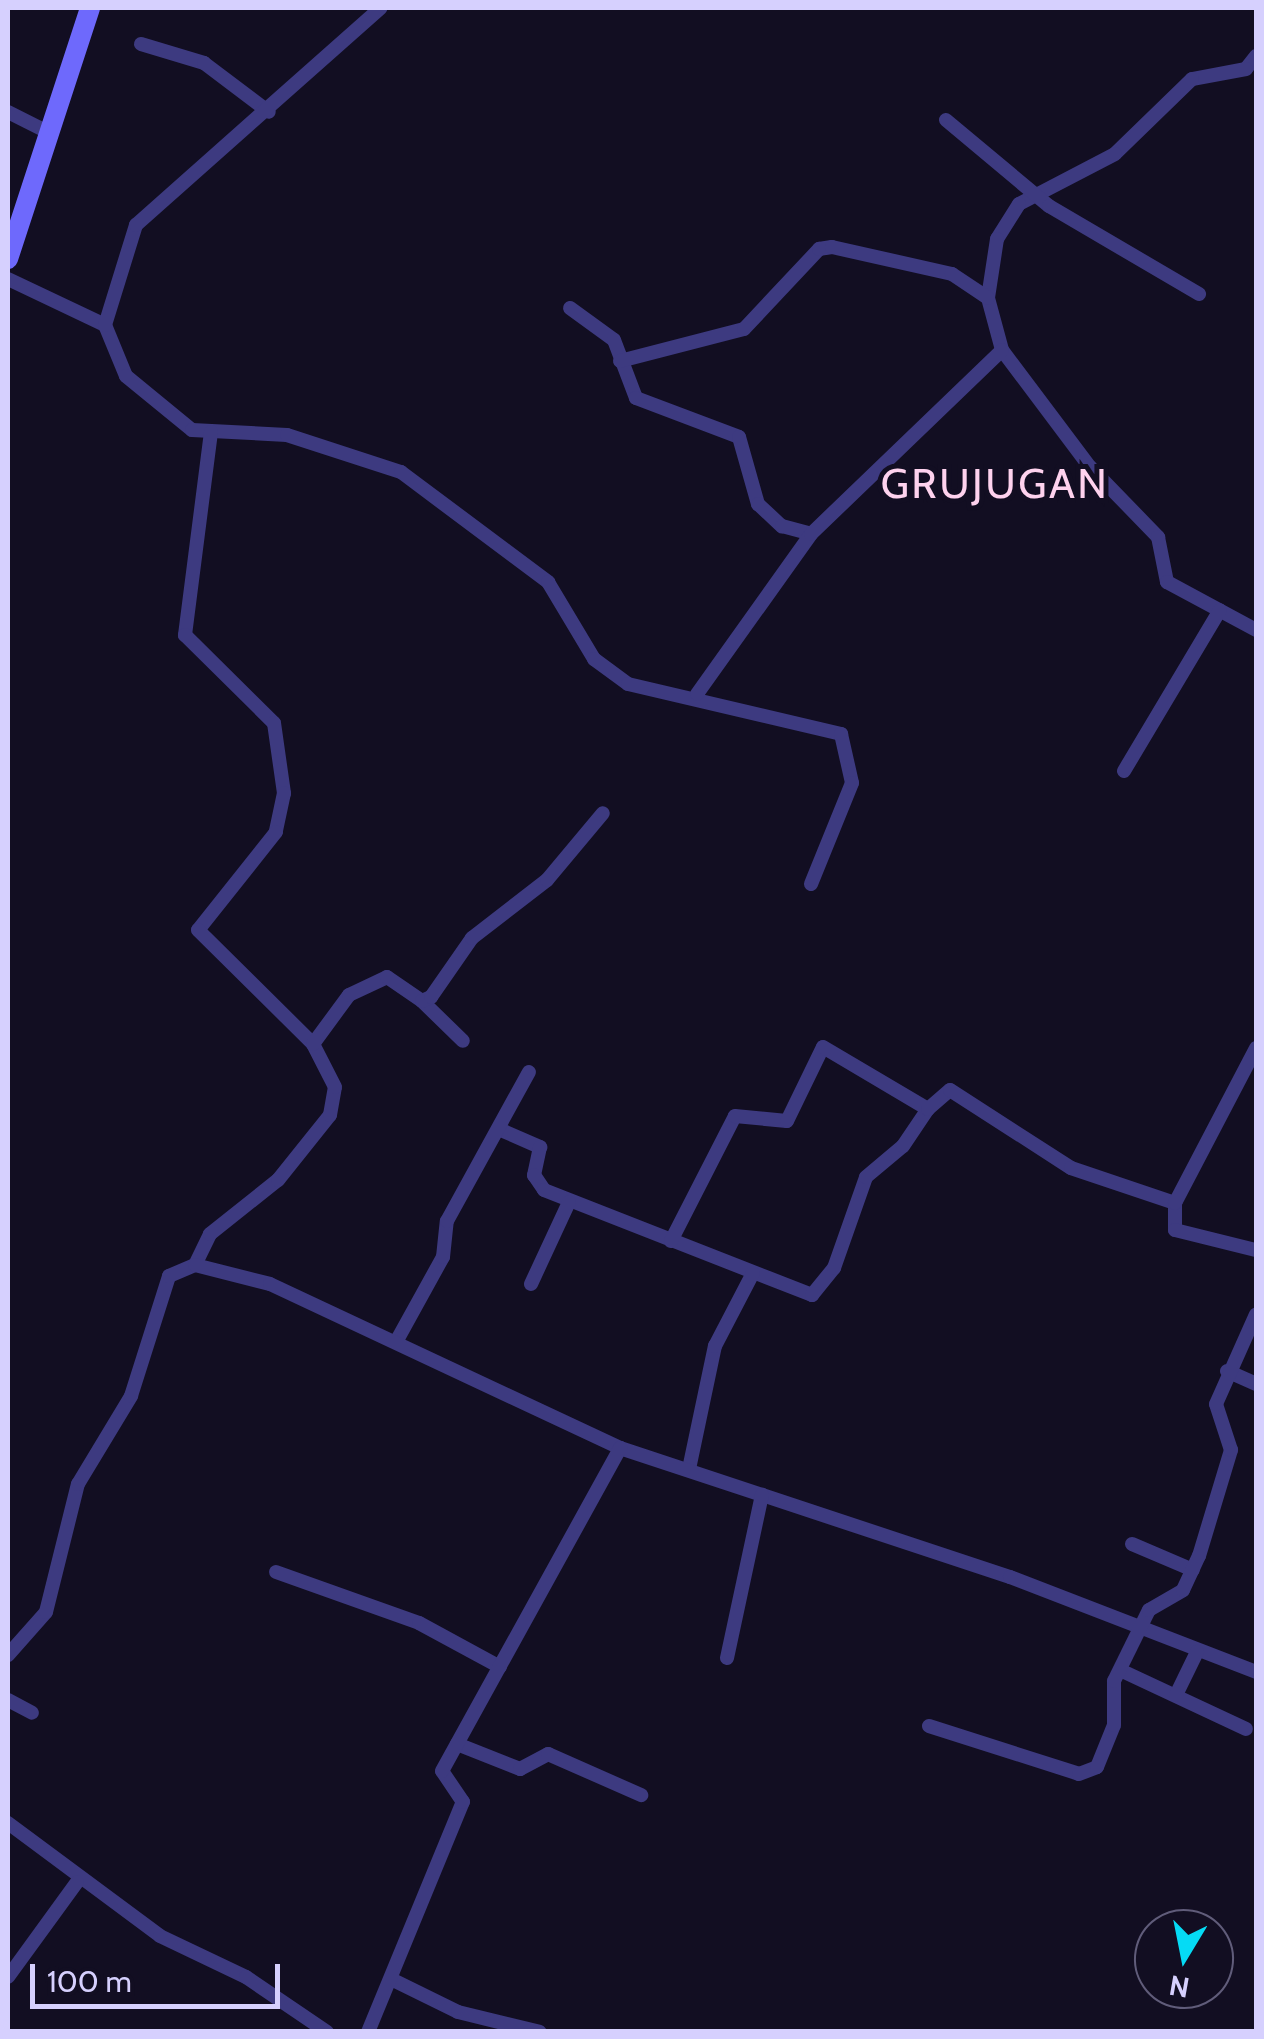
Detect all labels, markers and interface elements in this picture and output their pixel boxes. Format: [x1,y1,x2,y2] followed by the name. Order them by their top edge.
[881,458,1109,508] district label: GRUJUGAN
[1134,1909,1234,2009] north arrow
[35,1944,285,2006] scale bar
[47,1963,132,2000] text: 100 m
[1166,1968,1192,2005] text: N

